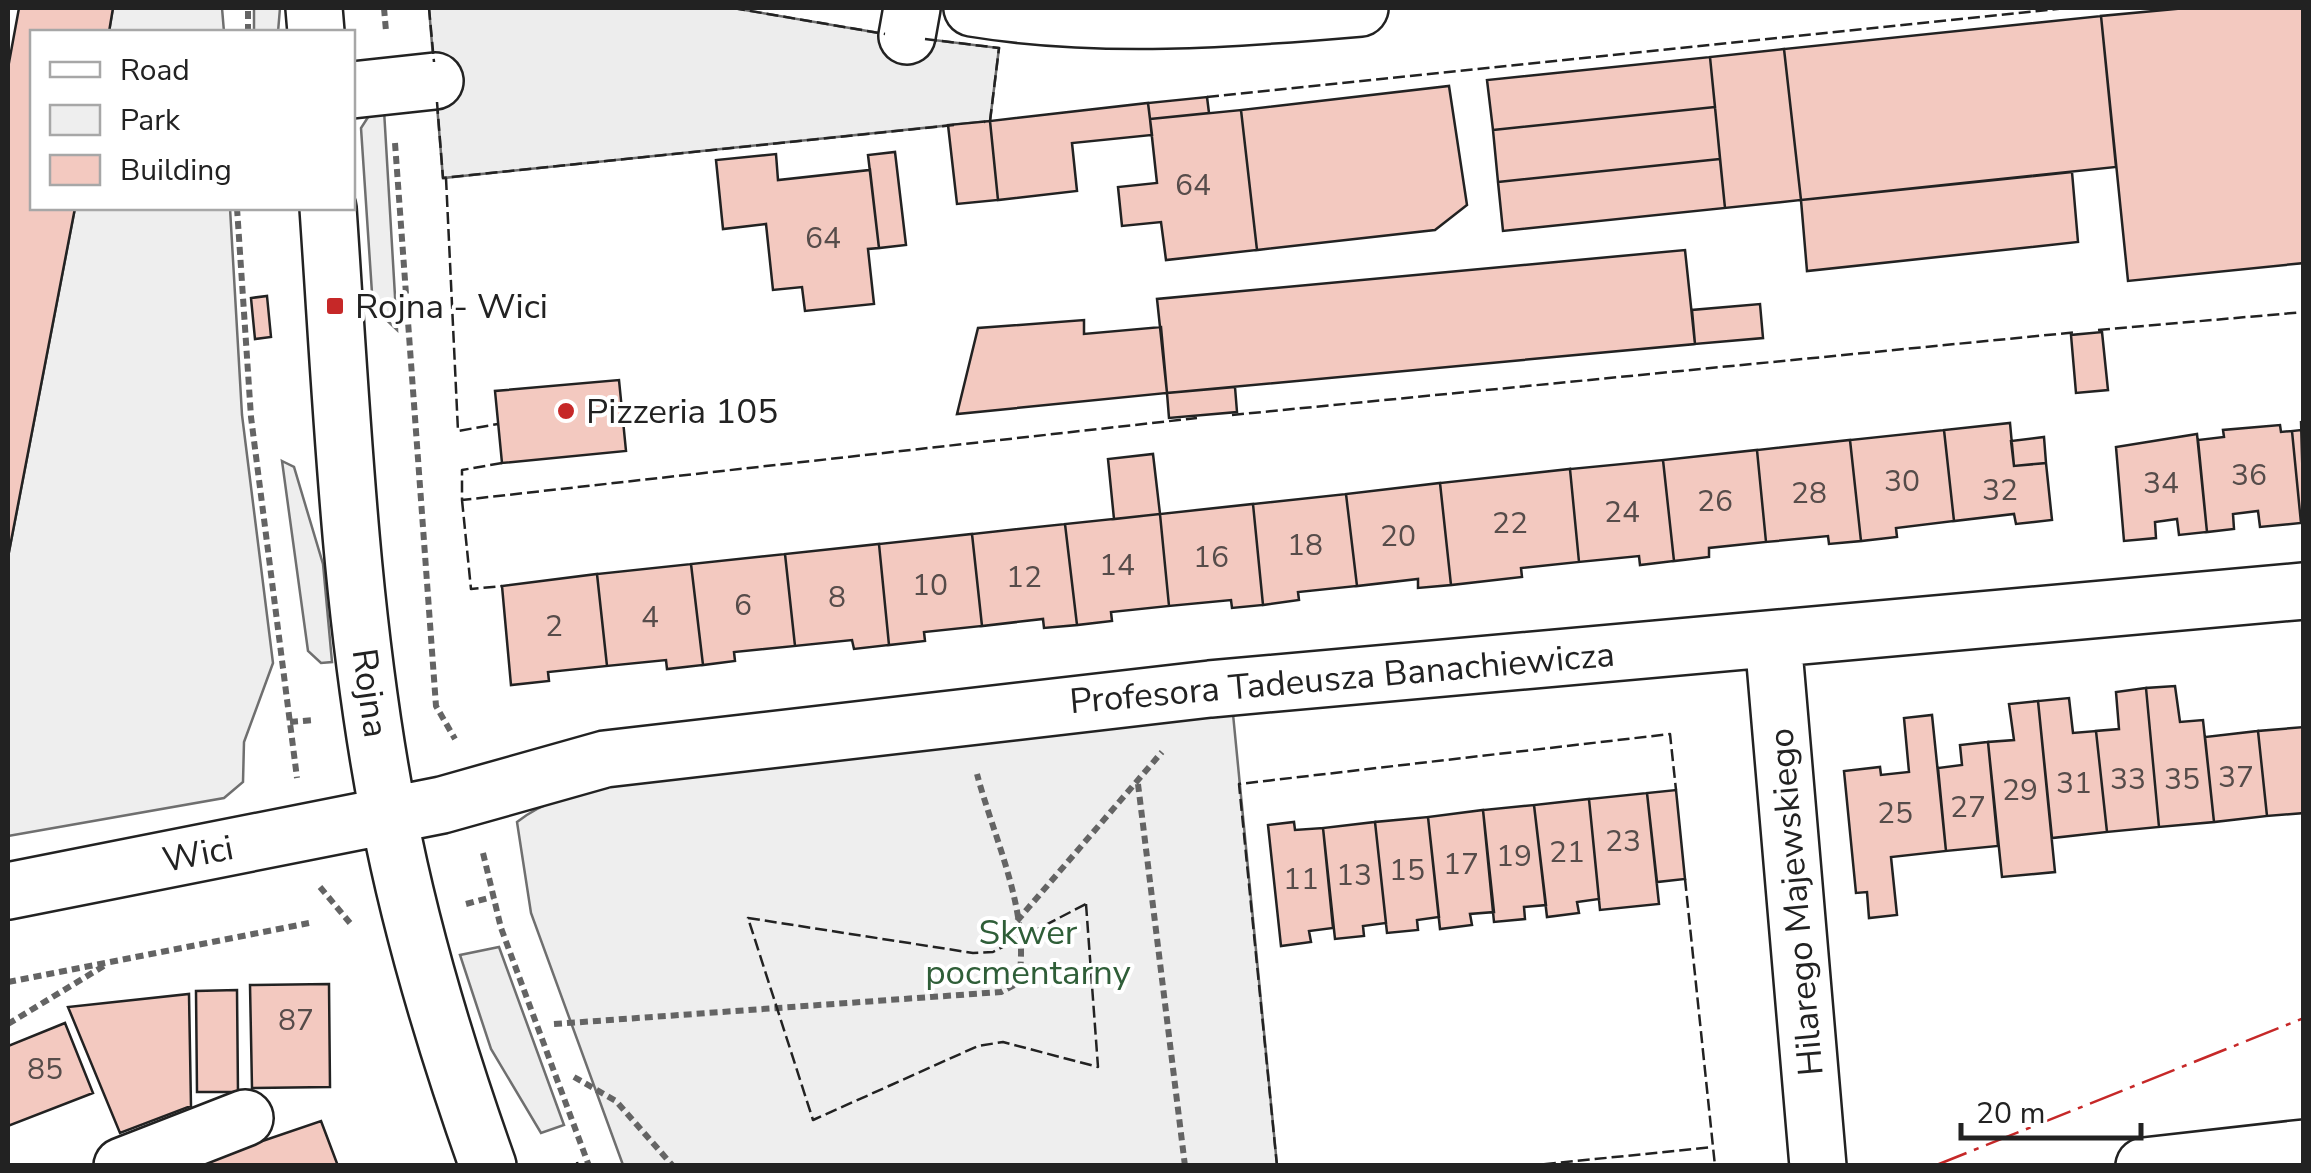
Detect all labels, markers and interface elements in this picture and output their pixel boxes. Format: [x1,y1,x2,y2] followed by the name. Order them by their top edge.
[30,30,355,210] legend
[120,50,190,91] text: Road
[120,100,181,141] text: Park
[120,150,232,191] text: Building
[1175,165,1211,206] house number: 64
[805,218,841,259] house number: 64
[355,283,548,330] place label: Rojna - Wici
[324,295,346,317] marker: Rojna - Wici
[586,388,778,435] place label: Pizzeria 105
[555,400,577,422] marker: Pizzeria 105
[2231,455,2267,496] house number: 36
[1884,461,1920,502] house number: 30
[2143,463,2179,504] house number: 34
[1982,470,2018,511] house number: 32
[1791,473,1827,514] house number: 28
[1697,481,1733,522] house number: 26
[1604,492,1640,533] house number: 24
[1492,503,1528,544] house number: 22
[1380,516,1416,557] house number: 20
[1287,525,1323,566] house number: 18
[1193,537,1229,578] house number: 16
[1099,545,1135,586] house number: 14
[1006,557,1042,598] house number: 12
[912,565,948,606] house number: 10
[828,577,846,618] house number: 8
[734,585,752,626] house number: 6
[641,597,659,638] house number: 4
[545,606,563,647] house number: 2
[1068,631,1616,725] street label: Profesora Tadeusza Banachiewicza
[341,646,399,740] street label: Rojna
[1757,726,1835,1078] street label: Hilarego Majewskiego
[2218,757,2254,798] house number: 37
[2110,759,2146,800] house number: 33
[2164,759,2200,800] house number: 35
[2056,763,2092,804] house number: 31
[2002,770,2038,811] house number: 29
[1950,787,1986,828] house number: 27
[1877,793,1913,834] house number: 25
[1605,821,1641,862] house number: 23
[159,824,237,884] street label: Wici
[1549,832,1585,873] house number: 21
[1496,836,1532,877] house number: 19
[1443,844,1479,885] house number: 17
[1389,850,1425,891] house number: 15
[1336,855,1372,896] house number: 13
[1283,859,1319,900] house number: 11
[925,909,1131,996] park label: Skwer pocmentarny
[278,1000,314,1041] house number: 87
[27,1049,63,1090] house number: 85
[1961,1078,2141,1140] scale bar
[1976,1093,2045,1134] text: 20 m

